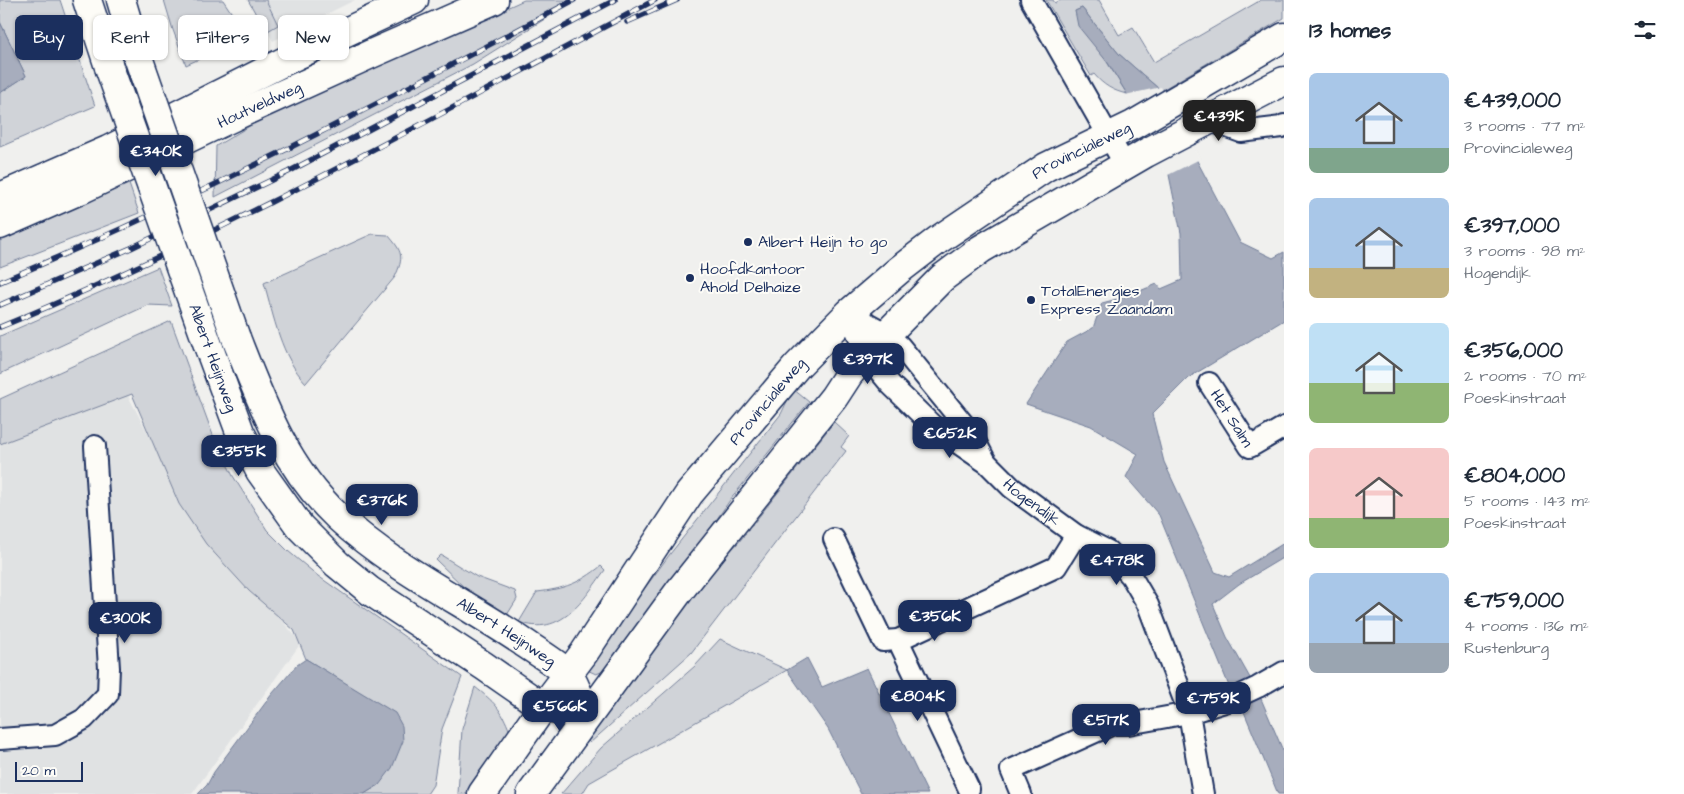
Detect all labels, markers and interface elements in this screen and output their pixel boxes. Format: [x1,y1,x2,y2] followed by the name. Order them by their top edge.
[15,15,83,60] chip: Buy
[93,15,168,60] chip: Rent
[178,15,268,60] chip: Filters
[278,15,349,60] chip: New
[1309,16,1391,45] text: 13 homes
[1631,16,1659,44] icon: filters
[214,76,306,134] street label: Houtveldweg
[1464,86,1561,115] text: €439,000
[1349,93,1409,153] icon: home
[1184,100,1254,142] pin: €439K
[1194,105,1244,127] text: €439K
[1464,115,1585,137] text: 3 rooms · 77 m²
[1027,116,1135,185] street label: Provincialeweg
[121,134,191,177] pin: €340K
[1464,137,1572,159] text: Provincialeweg
[130,140,182,162] text: €340K
[1464,211,1560,240] text: €397,000
[1349,218,1409,278] icon: home
[758,231,887,254] place label: Albert Heijn to go
[742,236,754,248] marker: Albert Heijn to go
[1464,240,1585,262] text: 3 rooms · 98 m²
[700,258,805,298] place label: Hoofdkantoor Ahold Delhaize
[1464,262,1531,284] text: Hogendijk
[684,272,696,284] marker: Hoofdkantoor Ahold Delhaize
[1041,280,1173,320] place label: TotalEnergies Express Zaandam
[1025,294,1037,306] marker: TotalEnergies Express Zaandam
[182,301,243,415] street label: Albert Heijnweg
[1464,336,1563,365] text: €356,000
[833,342,903,385] pin: €397K
[1349,343,1409,403] icon: home
[843,348,893,370] text: €397K
[724,352,811,450] street label: Provincialeweg
[1464,365,1587,387] text: 2 rooms · 70 m²
[1205,385,1259,452] street label: Het Salm
[1464,387,1566,409] text: Poeskinstraat
[915,416,985,459] pin: €652K
[924,422,976,444] text: €652K
[204,434,274,477] pin: €355K
[212,440,266,462] text: €355K
[1464,461,1565,490] text: €804,000
[1349,468,1409,528] icon: home
[998,474,1065,531] street label: Hogendijk
[347,484,417,526] pin: €376K
[357,489,407,511] text: €376K
[1464,490,1590,512] text: 5 rooms · 143 m²
[1464,512,1566,534] text: Poeskinstraat
[1082,544,1152,586] pin: €478K
[1090,549,1144,571] text: €478K
[1464,586,1564,615] text: €759,000
[453,592,560,673] street label: Albert Heijnweg
[1349,593,1409,653] icon: home
[900,600,970,642] pin: €356K
[90,602,160,644] pin: €300K
[909,605,961,627] text: €356K
[100,607,150,629] text: €300K
[1464,615,1589,637] text: 4 rooms · 136 m²
[1464,637,1549,659] text: Rustenburg
[883,680,953,722] pin: €804K
[1178,682,1248,724] pin: €759K
[891,685,945,707] text: €804K
[1187,687,1239,709] text: €759K
[525,690,595,732] pin: €566K
[533,695,587,717] text: €566K
[1071,704,1141,746] pin: €517K
[1083,709,1129,731] text: €517K
[15,759,82,782] scale bar
[22,761,55,781] text: 20 m

